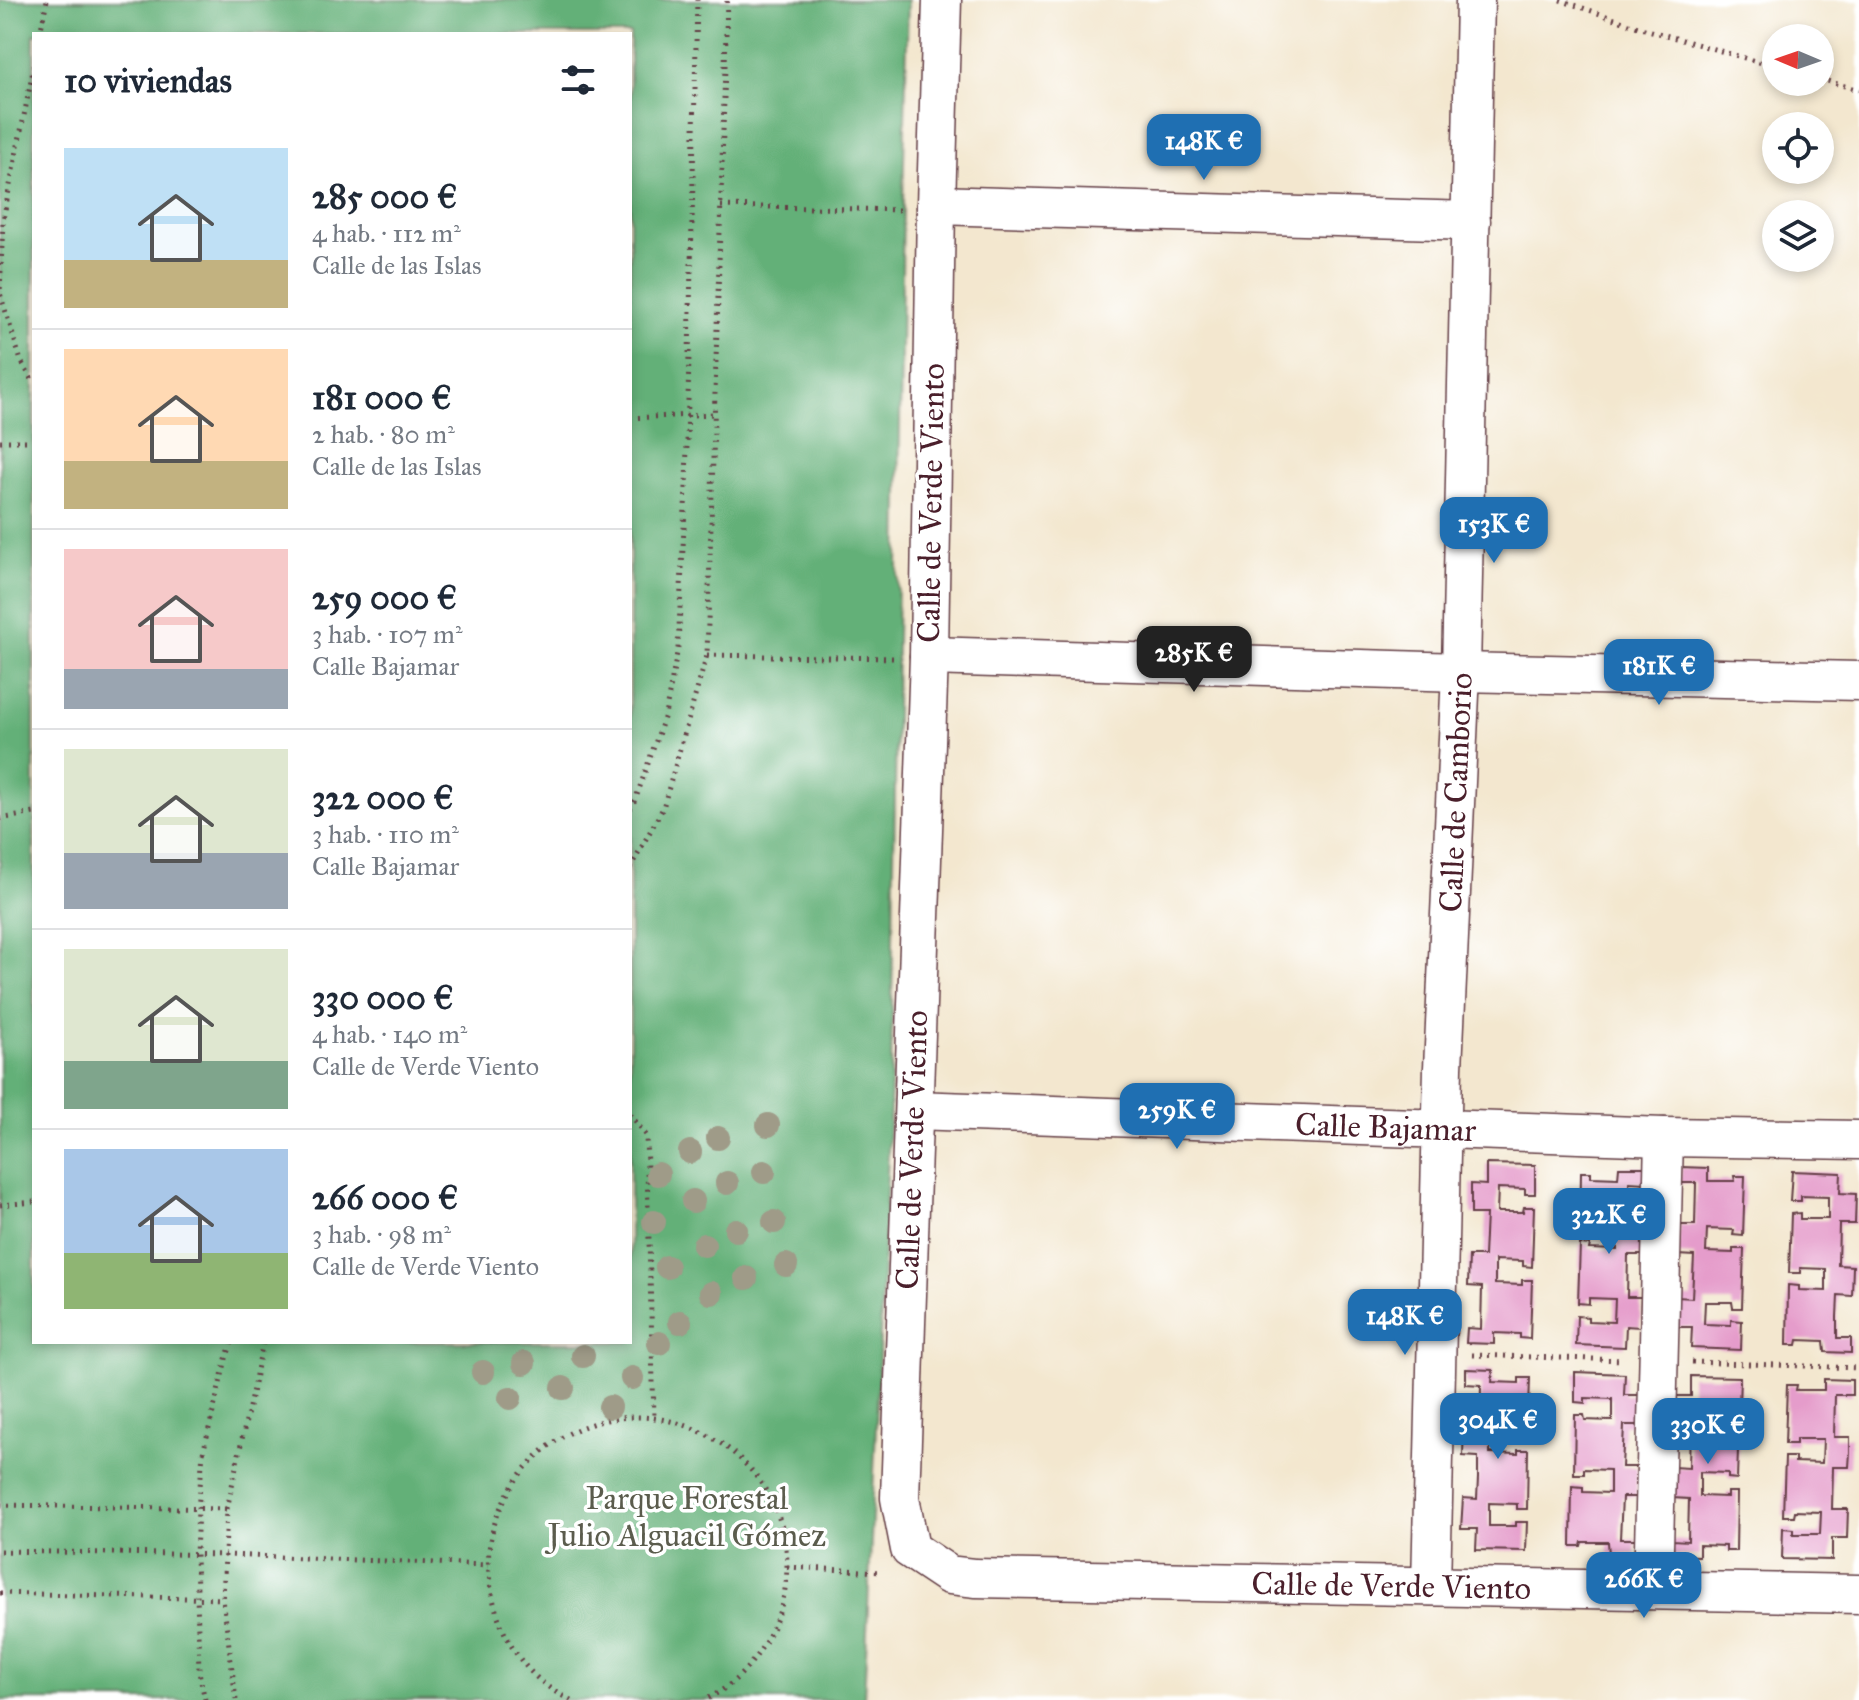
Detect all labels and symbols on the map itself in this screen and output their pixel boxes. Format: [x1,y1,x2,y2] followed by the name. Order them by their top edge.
[1762,24,1834,96] north arrow
[1139,114,1269,182] pin: 148K €
[909,363,953,643] street label: Calle de Verde Viento
[1429,497,1559,565] pin: 153K €
[1129,626,1259,694] pin: 285K €
[1594,639,1724,707] pin: 181K €
[1431,672,1480,913] street label: Calle de Camborio
[888,1010,936,1290] street label: Calle de Verde Viento
[1112,1083,1242,1151] pin: 259K €
[1294,1104,1477,1150] street label: Calle Bajamar
[1544,1188,1674,1256] pin: 322K €
[1340,1289,1470,1357] pin: 148K €
[1433,1393,1563,1461] pin: 304K €
[1643,1398,1773,1466] pin: 330K €
[545,1479,826,1555] park label: Parque Forestal Julio Alguacil Gómez
[1579,1552,1709,1620] pin: 266K €
[1251,1564,1531,1608] street label: Calle de Verde Viento

